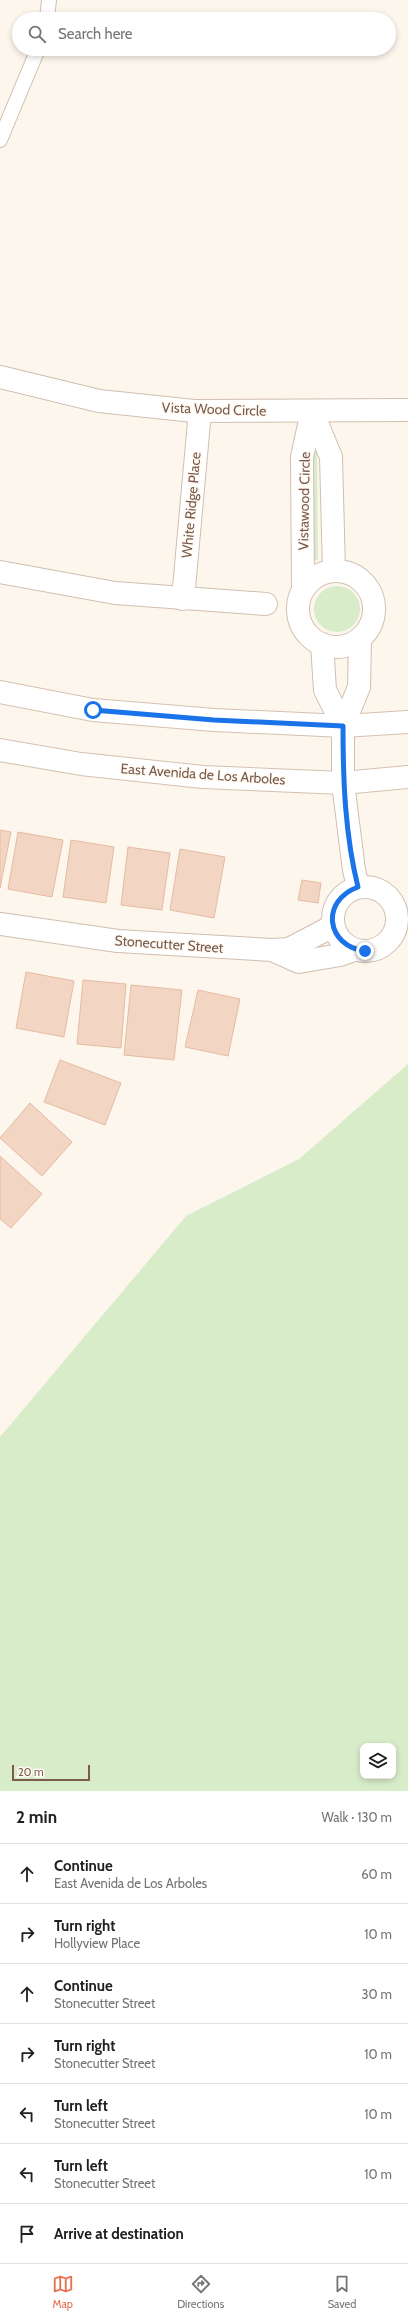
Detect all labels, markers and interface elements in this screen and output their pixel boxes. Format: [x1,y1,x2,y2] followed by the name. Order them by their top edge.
[12,12,396,56] search box
[26,23,48,45] icon: search
[58,25,133,43] text: Search here
[161,398,267,420] street label: Vista Wood Circle
[177,451,205,559] street label: White Ridge Place
[294,452,314,550] street label: Vistawood Circle
[84,701,102,719] route start
[120,759,286,789] street label: East Avenida de Los Arboles
[114,931,224,957] street label: Stonecutter Street
[356,942,374,960] route end
[360,1743,396,1779] map controls
[360,1743,396,1779] button: layers
[12,1763,90,1782] scale bar
[18,1765,44,1779] text: 20 m
[16,1807,57,1827] text: 2 min
[321,1809,392,1825] text: Walk · 130 m
[54,1857,113,1875] text: Continue
[16,1863,38,1885] icon: ahead
[361,1866,392,1882] text: 60 m
[54,1875,207,1891] text: East Avenida de Los Arboles
[54,1917,115,1935] text: Turn right
[16,1923,38,1945] icon: right
[364,1926,392,1942] text: 10 m
[54,1935,140,1951] text: Hollyview Place
[54,1977,113,1995] text: Continue
[16,1983,38,2005] icon: ahead
[362,1986,392,2002] text: 30 m
[54,1995,155,2011] text: Stonecutter Street
[54,2037,115,2055] text: Turn right
[16,2043,38,2065] icon: right
[364,2046,392,2062] text: 10 m
[54,2055,155,2071] text: Stonecutter Street
[54,2097,108,2115] text: Turn left
[16,2103,38,2125] icon: left
[364,2106,392,2122] text: 10 m
[54,2115,155,2131] text: Stonecutter Street
[54,2157,108,2175] text: Turn left
[16,2163,38,2185] icon: left
[364,2166,392,2182] text: 10 m
[54,2175,155,2191] text: Stonecutter Street
[16,2223,38,2245] icon: arrive
[54,2225,184,2243] text: Arrive at destination
[52,2273,74,2311] tab: Map
[177,2273,224,2311] tab: Directions
[328,2273,356,2311] tab: Saved

